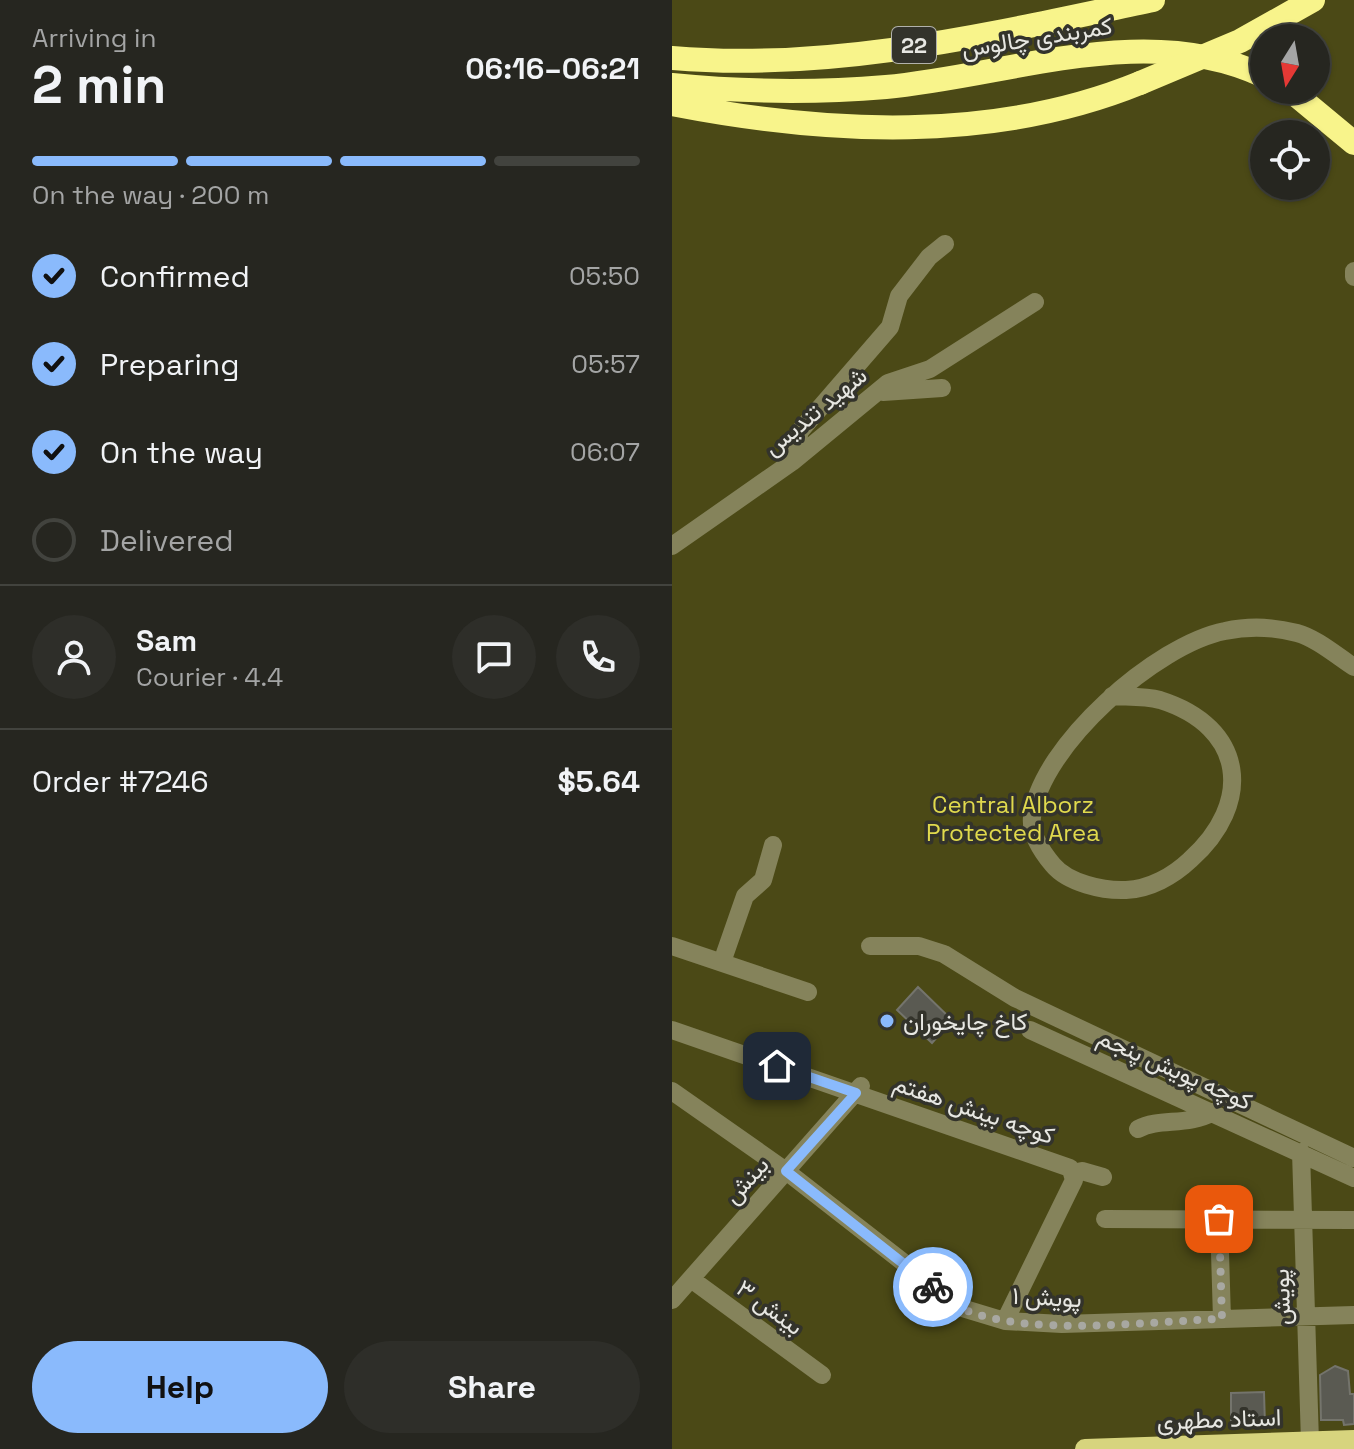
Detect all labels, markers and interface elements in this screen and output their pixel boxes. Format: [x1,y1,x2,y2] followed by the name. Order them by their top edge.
[959,10,1115,65] street label: کمربندی چالوس
[32,21,156,55] text: Arriving in
[1250,24,1330,104] north arrow
[1250,24,1330,200] map controls
[892,27,936,63] road number: 22
[465,49,640,88] text: 06:16–06:21
[32,52,166,118] text: 2 min
[1250,120,1330,200] button: locate
[32,178,269,212] text: On the way · 200 m
[32,254,76,298] icon: check
[100,257,250,296] text: Confirmed
[569,259,640,293] text: 05:50
[32,342,76,386] icon: check
[100,345,239,384] text: Preparing
[571,347,640,381] text: 05:57
[757,360,873,462] street label: شهید تندیس
[32,430,76,474] icon: check
[100,433,263,472] text: On the way
[570,435,640,469] text: 06:07
[100,521,234,560] text: Delivered
[32,615,116,699] button: person
[452,615,536,699] button: chat
[556,615,640,699] button: phone
[136,621,197,660] text: Sam
[136,660,283,694] text: Courier · 4.4
[32,762,209,801] text: Order #7246
[558,762,640,801] text: $5.64
[926,789,1100,848] park label: Central Alborz Protected Area
[903,1006,1027,1038] place label: کاخ چایخوران
[878,1012,896,1030] marker: کاخ چایخوران
[1092,1021,1257,1118] street label: کوچه پویش پنجم
[743,1032,811,1100] pin
[755,1044,799,1088] icon: home
[889,1067,1059,1152] street label: کوچه بینش هفتم
[717,1150,775,1210] street label: بینش
[1185,1185,1253,1253] pin
[1197,1197,1241,1241] icon: bag
[893,1247,973,1327] courier
[911,1265,955,1309] icon: bike
[1265,1268,1298,1326] street label: پویش
[730,1272,810,1342] street label: بینش ۳
[1011,1280,1083,1315] street label: پویش ۱
[32,1341,328,1433] button: Help
[344,1341,640,1433] button: Share
[1156,1401,1282,1437] street label: استاد مطهری

